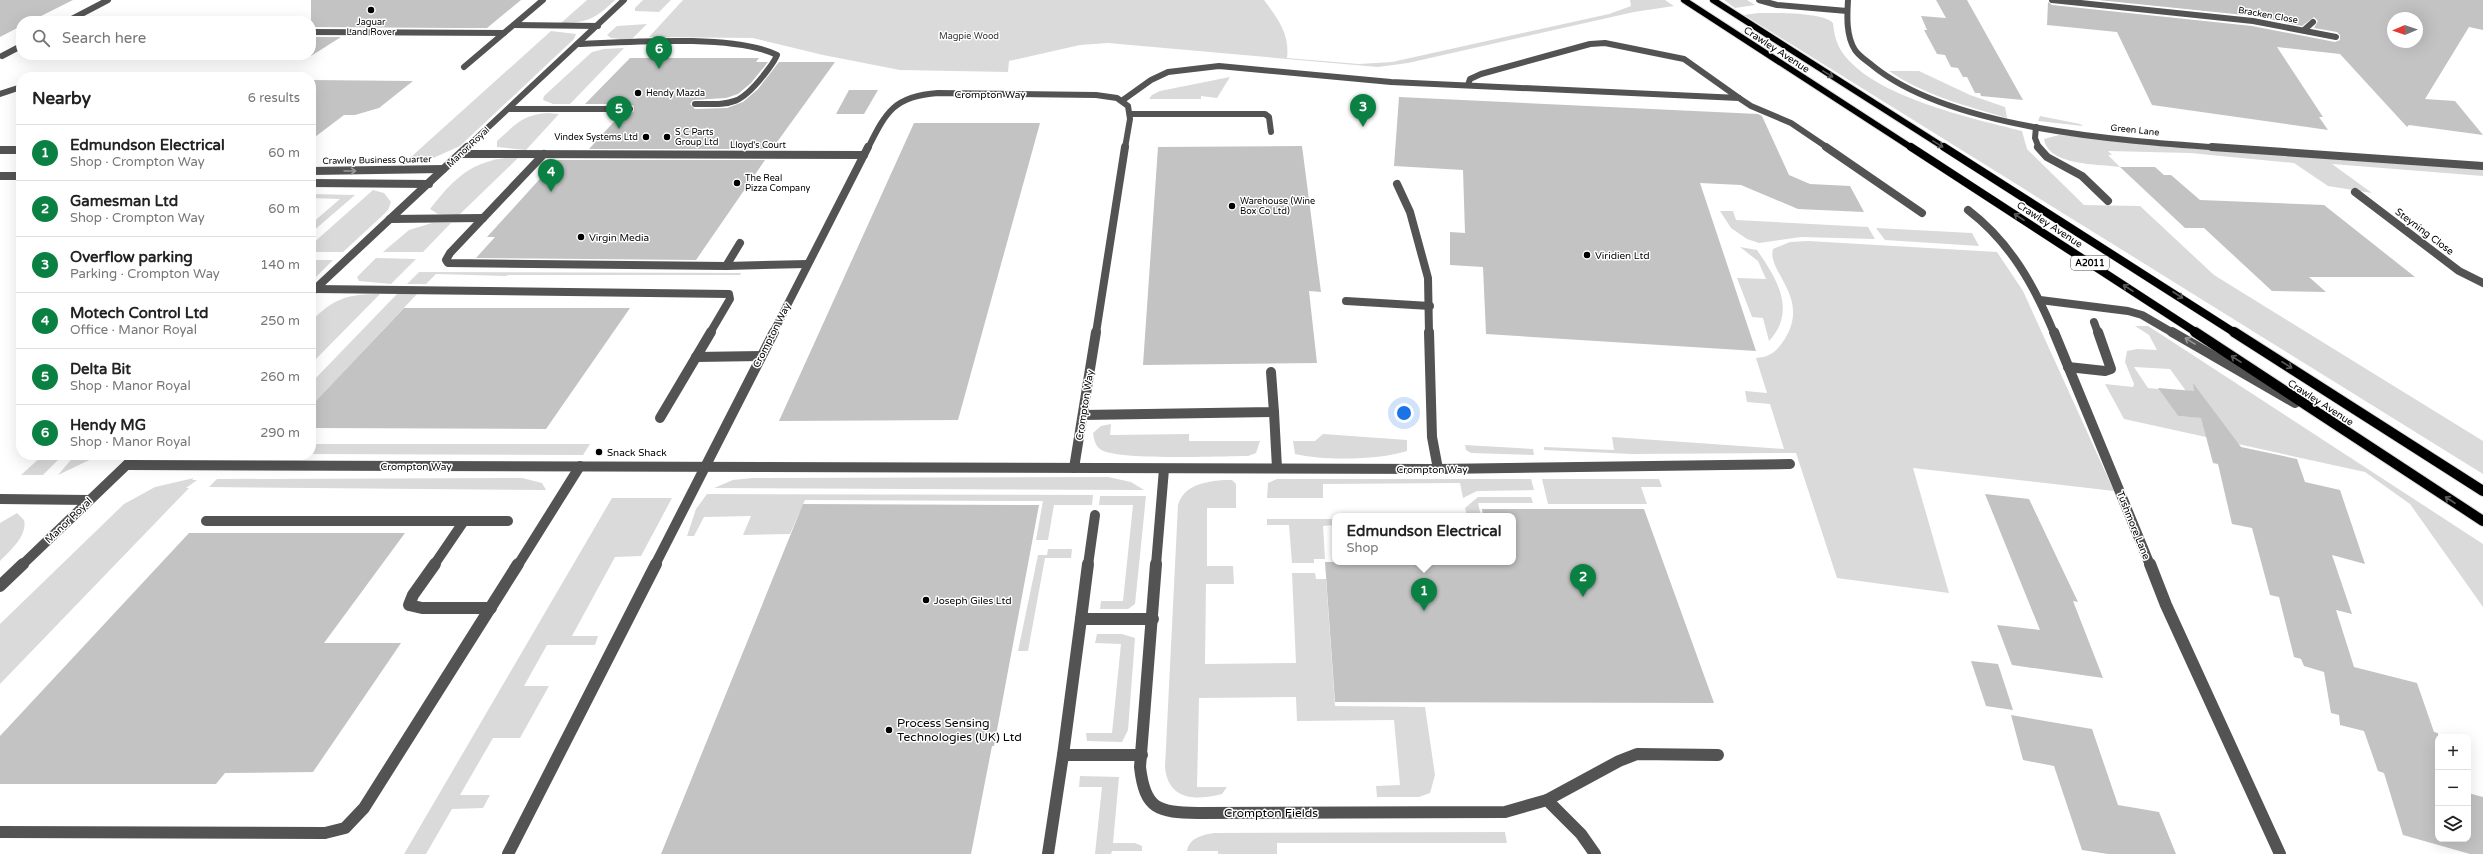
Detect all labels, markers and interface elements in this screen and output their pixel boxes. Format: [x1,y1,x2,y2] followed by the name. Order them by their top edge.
[366,5,376,15] marker: Jaguar Land Rover
[2237,5,2299,26] street label: Bracken Close
[2387,12,2423,48] north arrow
[16,16,316,60] search box
[347,17,396,38] place label: Jaguar Land Rover
[1741,24,1812,76] street label: Crawley Avenue
[30,27,52,49] icon: search
[62,29,146,47] text: Search here
[939,31,999,42] park label: Magpie Wood
[646,36,672,69] pin: 6
[1822,70,1833,79] one-way arrow
[32,88,91,109] text: Nearby
[633,88,643,98] marker: Hendy Mazda
[646,88,705,99] place label: Hendy Mazda
[954,89,1026,101] street label: Crompton Way
[248,90,300,106] text: 6 results
[1350,94,1376,127] pin: 3
[606,96,632,129] pin: 5
[2110,122,2160,139] street label: Green Lane
[445,125,492,170] street label: Manor Royal
[675,127,718,148] place label: S C Parts Group Ltd
[554,132,638,143] place label: Vindex Systems Ltd
[641,132,651,142] marker: Vindex Systems Ltd
[662,132,672,142] marker: S C Parts Group Ltd
[70,136,225,154] text: Edmundson Electrical
[730,140,787,151] street label: Lloyd's Court
[1932,140,1944,148] one-way arrow
[41,145,49,161] text: 1
[268,145,300,161] text: 60 m
[70,154,205,170] text: Shop · Crompton Way
[322,154,432,167] street label: Crawley Business Quarter
[538,159,564,192] pin: 4
[343,167,356,174] one-way arrow
[745,173,811,194] place label: The Real Pizza Company
[732,178,742,188] marker: The Real Pizza Company
[70,192,178,210] text: Gamesman Ltd
[1240,196,1315,217] place label: Warehouse (Wine Box Co Ltd)
[2014,199,2085,251] street label: Crawley Avenue
[41,201,49,217] text: 2
[268,201,300,217] text: 60 m
[1227,201,1237,211] marker: Warehouse (Wine Box Co Ltd)
[2393,206,2456,258] street label: Steyning Close
[70,210,205,226] text: Shop · Crompton Way
[2013,213,2024,222] one-way arrow
[576,232,586,242] marker: Virgin Media
[589,232,649,244] place label: Virgin Media
[70,248,193,266] text: Overflow parking
[1582,250,1592,260] marker: Viridien Ltd
[1595,250,1650,262] place label: Viridien Ltd
[2071,256,2109,270] road number: A2011
[41,257,49,273] text: 3
[260,257,300,273] text: 140 m
[70,266,220,282] text: Parking · Crompton Way
[2122,283,2134,291] one-way arrow
[2172,291,2183,299] one-way arrow
[750,300,794,370] street label: Crompton Way
[70,304,208,322] text: Motech Control Ltd
[41,313,49,329] text: 4
[260,313,300,329] text: 250 m
[70,322,197,338] text: Office · Manor Royal
[2184,336,2196,344] one-way arrow
[2231,355,2242,363] one-way arrow
[70,360,131,378] text: Delta Bit
[2281,361,2292,369] one-way arrow
[1073,368,1097,441] street label: Crompton Way
[41,369,49,385] text: 5
[260,369,300,385] text: 260 m
[2285,377,2356,429] street label: Crawley Avenue
[70,378,191,394] text: Shop · Manor Royal
[1394,403,1414,423] your location
[70,416,146,434] text: Hendy MG
[41,425,49,441] text: 6
[260,425,300,441] text: 290 m
[70,434,191,450] text: Shop · Manor Royal
[594,447,604,457] marker: Snack Shack
[607,447,667,459] place label: Snack Shack
[380,461,452,473] street label: Crompton Way
[1396,464,1468,476] street label: Crompton Way
[2114,489,2152,562] street label: Tushmore Lane
[43,495,95,546] street label: Manor Royal
[2445,496,2456,504] one-way arrow
[1332,513,1516,565] popup
[1347,522,1501,540] text: Edmundson Electrical
[1347,540,1379,556] text: Shop
[1570,564,1596,597] pin: 2
[1411,578,1437,611] pin: 1
[921,595,931,605] marker: Joseph Giles Ltd
[934,595,1012,607] place label: Joseph Giles Ltd
[897,716,1022,744] place label: Process Sensing Technologies (UK) Ltd
[884,725,894,735] marker: Process Sensing Technologies (UK) Ltd
[2435,734,2471,842] map controls
[2435,734,2471,770] button: +
[2435,770,2471,806] button: −
[1224,806,1318,820] street label: Crompton Fields
[2435,806,2471,842] button: layers

